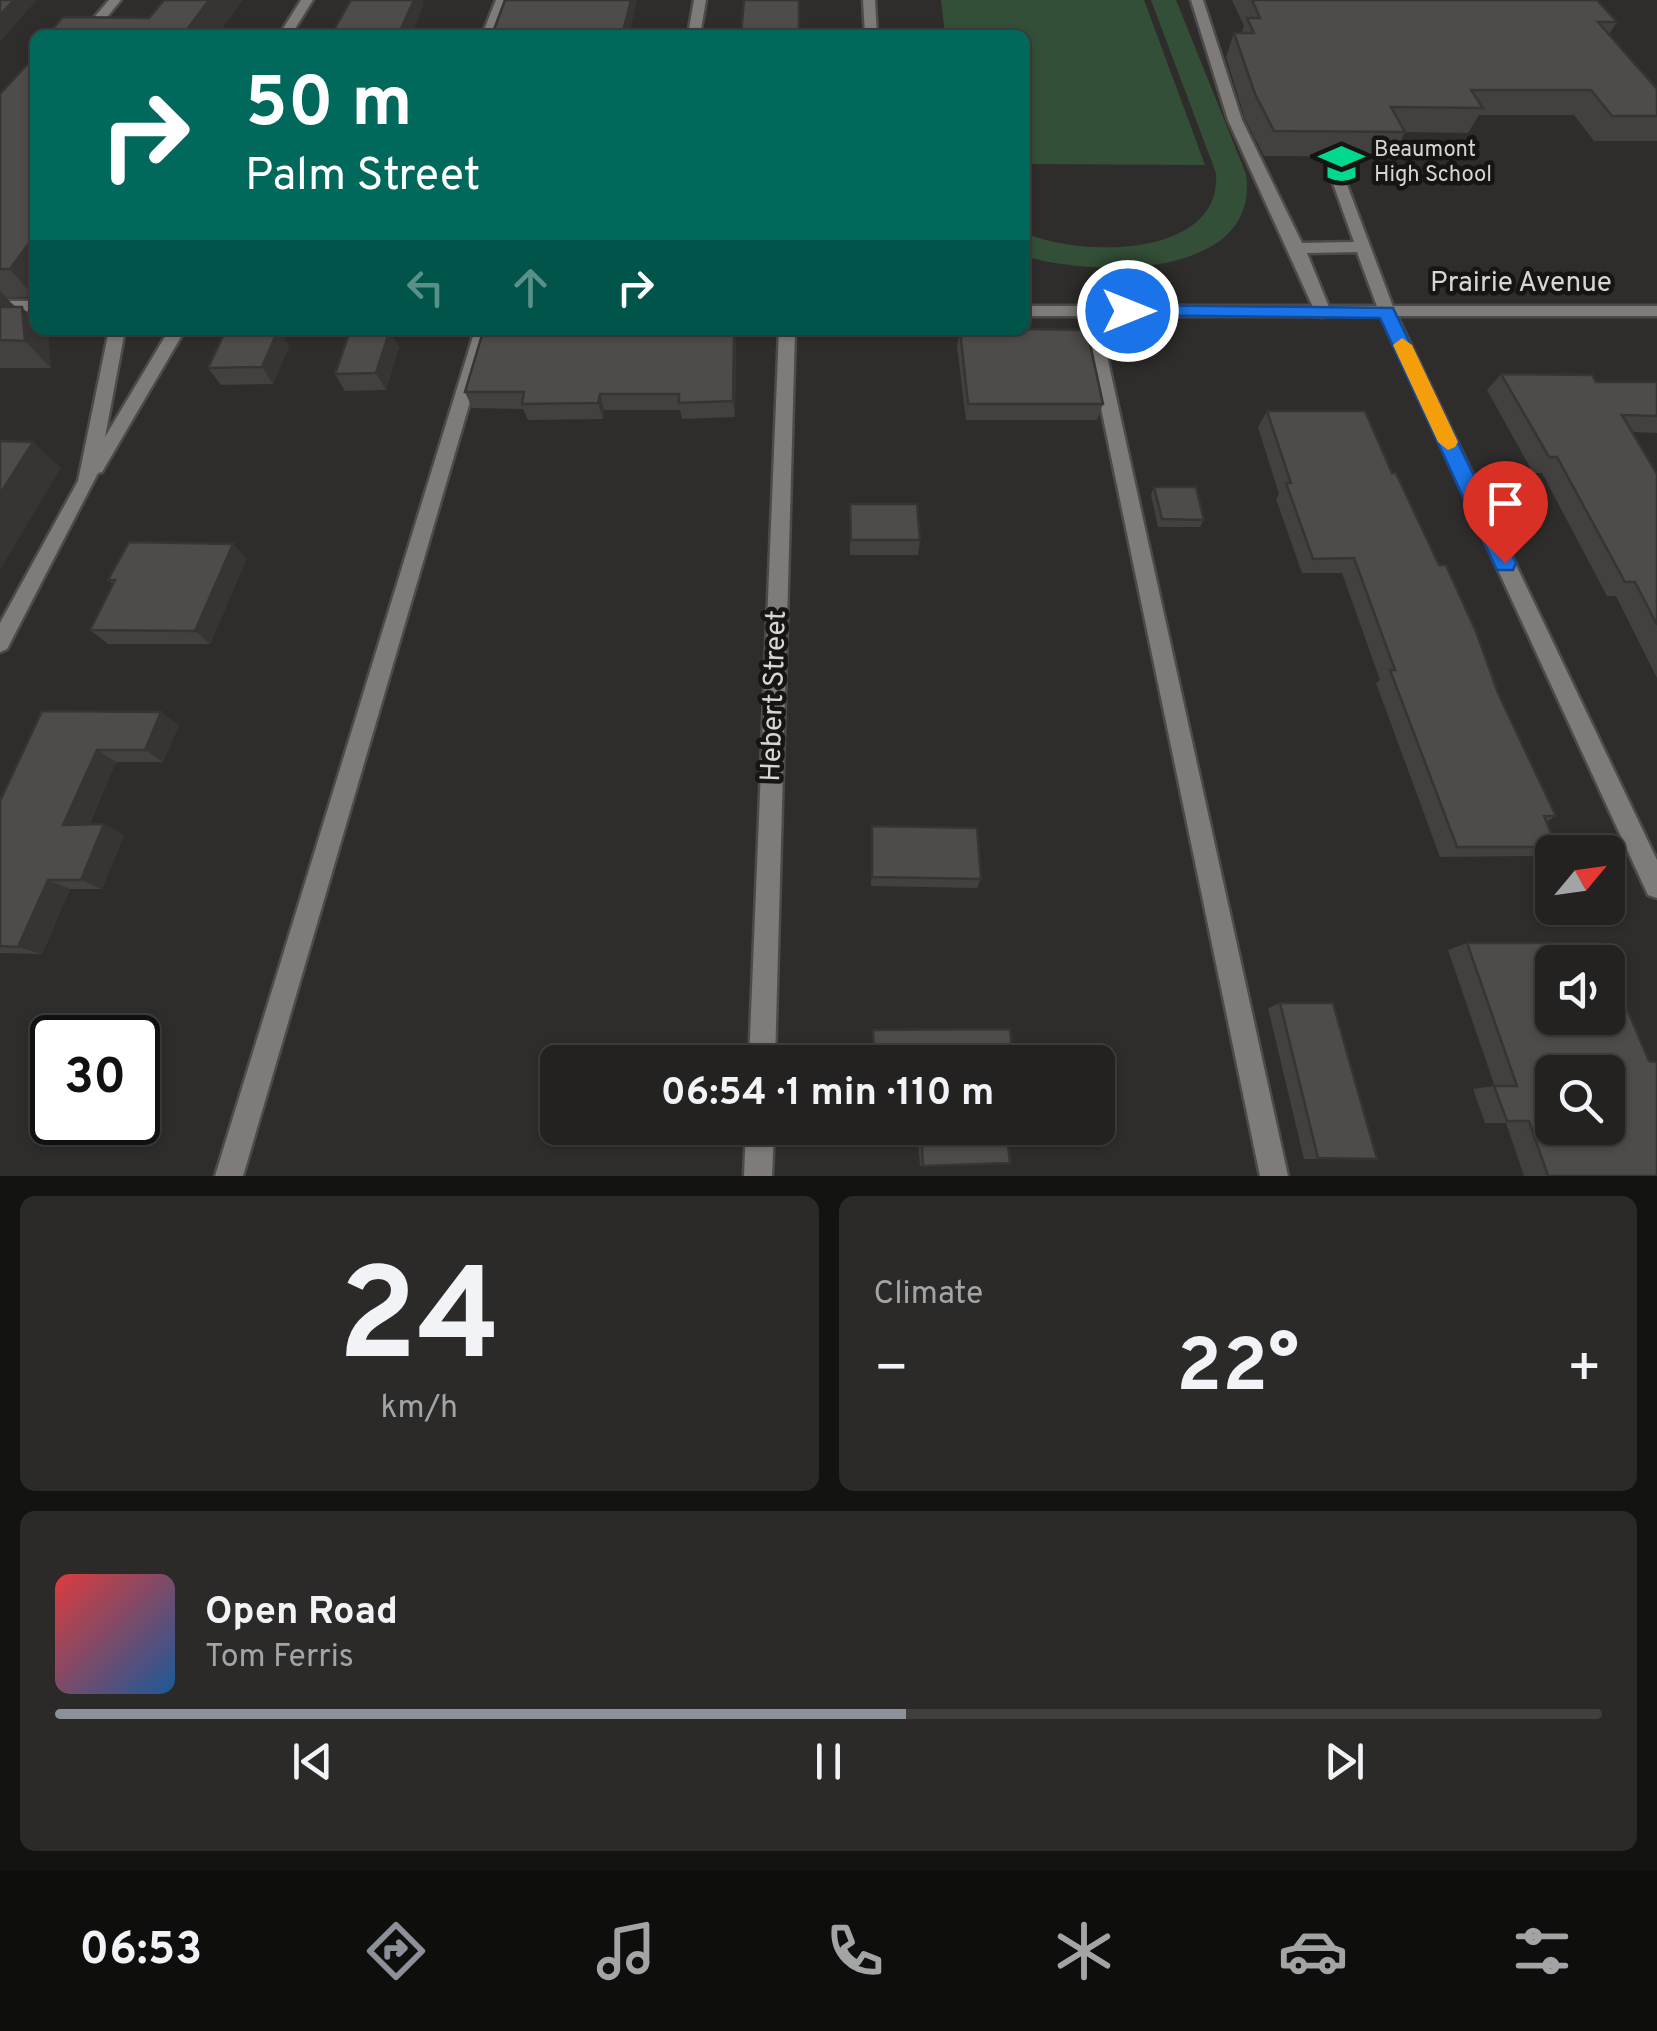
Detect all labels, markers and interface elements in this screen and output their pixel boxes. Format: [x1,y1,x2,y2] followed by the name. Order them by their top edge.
[245,62,412,151] text: 50 m
[80,70,210,200] icon: right
[1374,137,1492,189] place label: Beaumont High School
[1317,139,1365,187] school or university icon: Beaumont High School
[245,149,481,206] text: Palm Street
[1076,259,1180,363] position arrow
[398,260,453,315] icon: left
[503,260,558,315] icon: ahead
[608,260,663,315] icon: right
[1430,266,1612,302] street label: Prairie Avenue
[1463,461,1548,564] pin
[1478,476,1533,531] icon: arrive
[754,610,796,782] street label: Hebert Street
[1535,835,1625,925] north arrow
[1535,835,1625,1145] map controls
[1535,945,1625,1035] button: sound
[30,1015,160,1145] speed limit sign: 30
[1535,1055,1625,1145] button: search
[661,1070,994,1119] text: 06:54 · 1 min · 110 m
[338,1241,501,1406] text: 24
[874,1275,983,1315] text: Climate
[1176,1323,1299,1418] text: 22°
[874,1336,909,1406] text: −
[1567,1336,1602,1406] text: +
[380,1389,458,1429] text: km/h
[205,1589,398,1638] text: Open Road
[205,1638,354,1678] text: Tom Ferris
[285,1734,340,1789] icon: previous
[801,1734,856,1789] icon: pause
[1317,1734,1372,1789] icon: next
[361,1916,431,1986] icon: directions
[591,1916,661,1986] icon: music
[820,1916,890,1986] icon: phone
[1049,1916,1119,1986] icon: climate
[1278,1916,1348,1986] icon: car
[1507,1916,1577,1986] icon: filters
[80,1923,202,1980] text: 06:53

